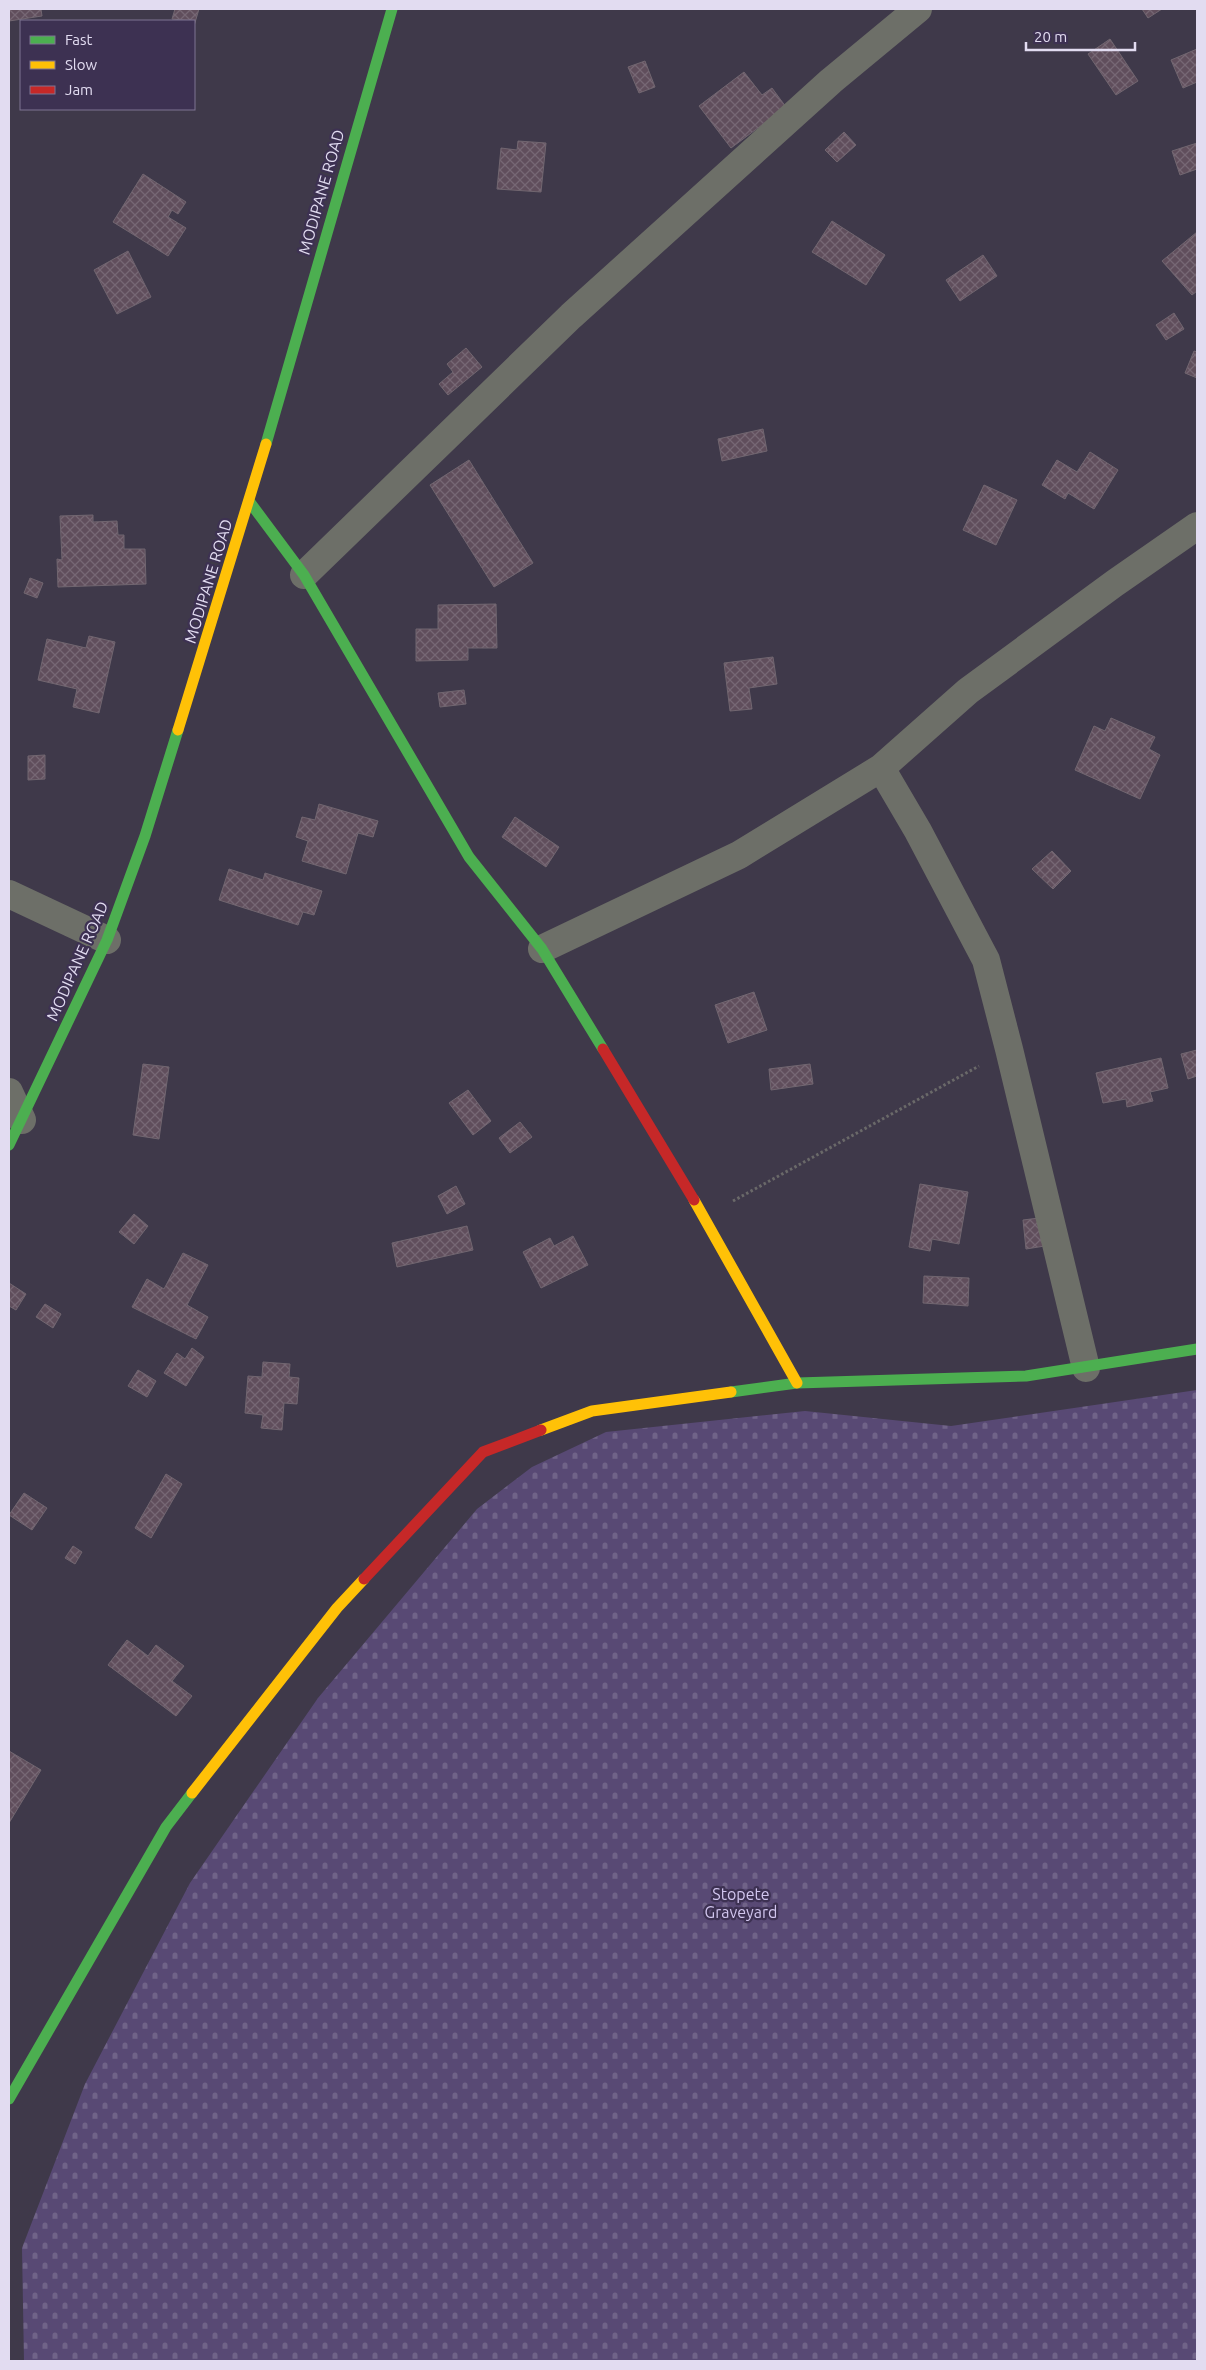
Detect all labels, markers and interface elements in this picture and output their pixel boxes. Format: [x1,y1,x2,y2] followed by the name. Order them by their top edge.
[20,20,195,110] legend
[1026,20,1135,52] scale bar
[1034,28,1067,45] text: 20 m
[65,31,93,48] text: Fast
[65,56,98,73] text: Slow
[65,81,93,98] text: Jam
[295,128,347,256] street label: MODIPANE ROAD
[181,517,235,645] street label: MODIPANE ROAD
[43,898,111,1024] street label: MODIPANE ROAD
[705,1885,777,1921] park label: Stopete Graveyard

